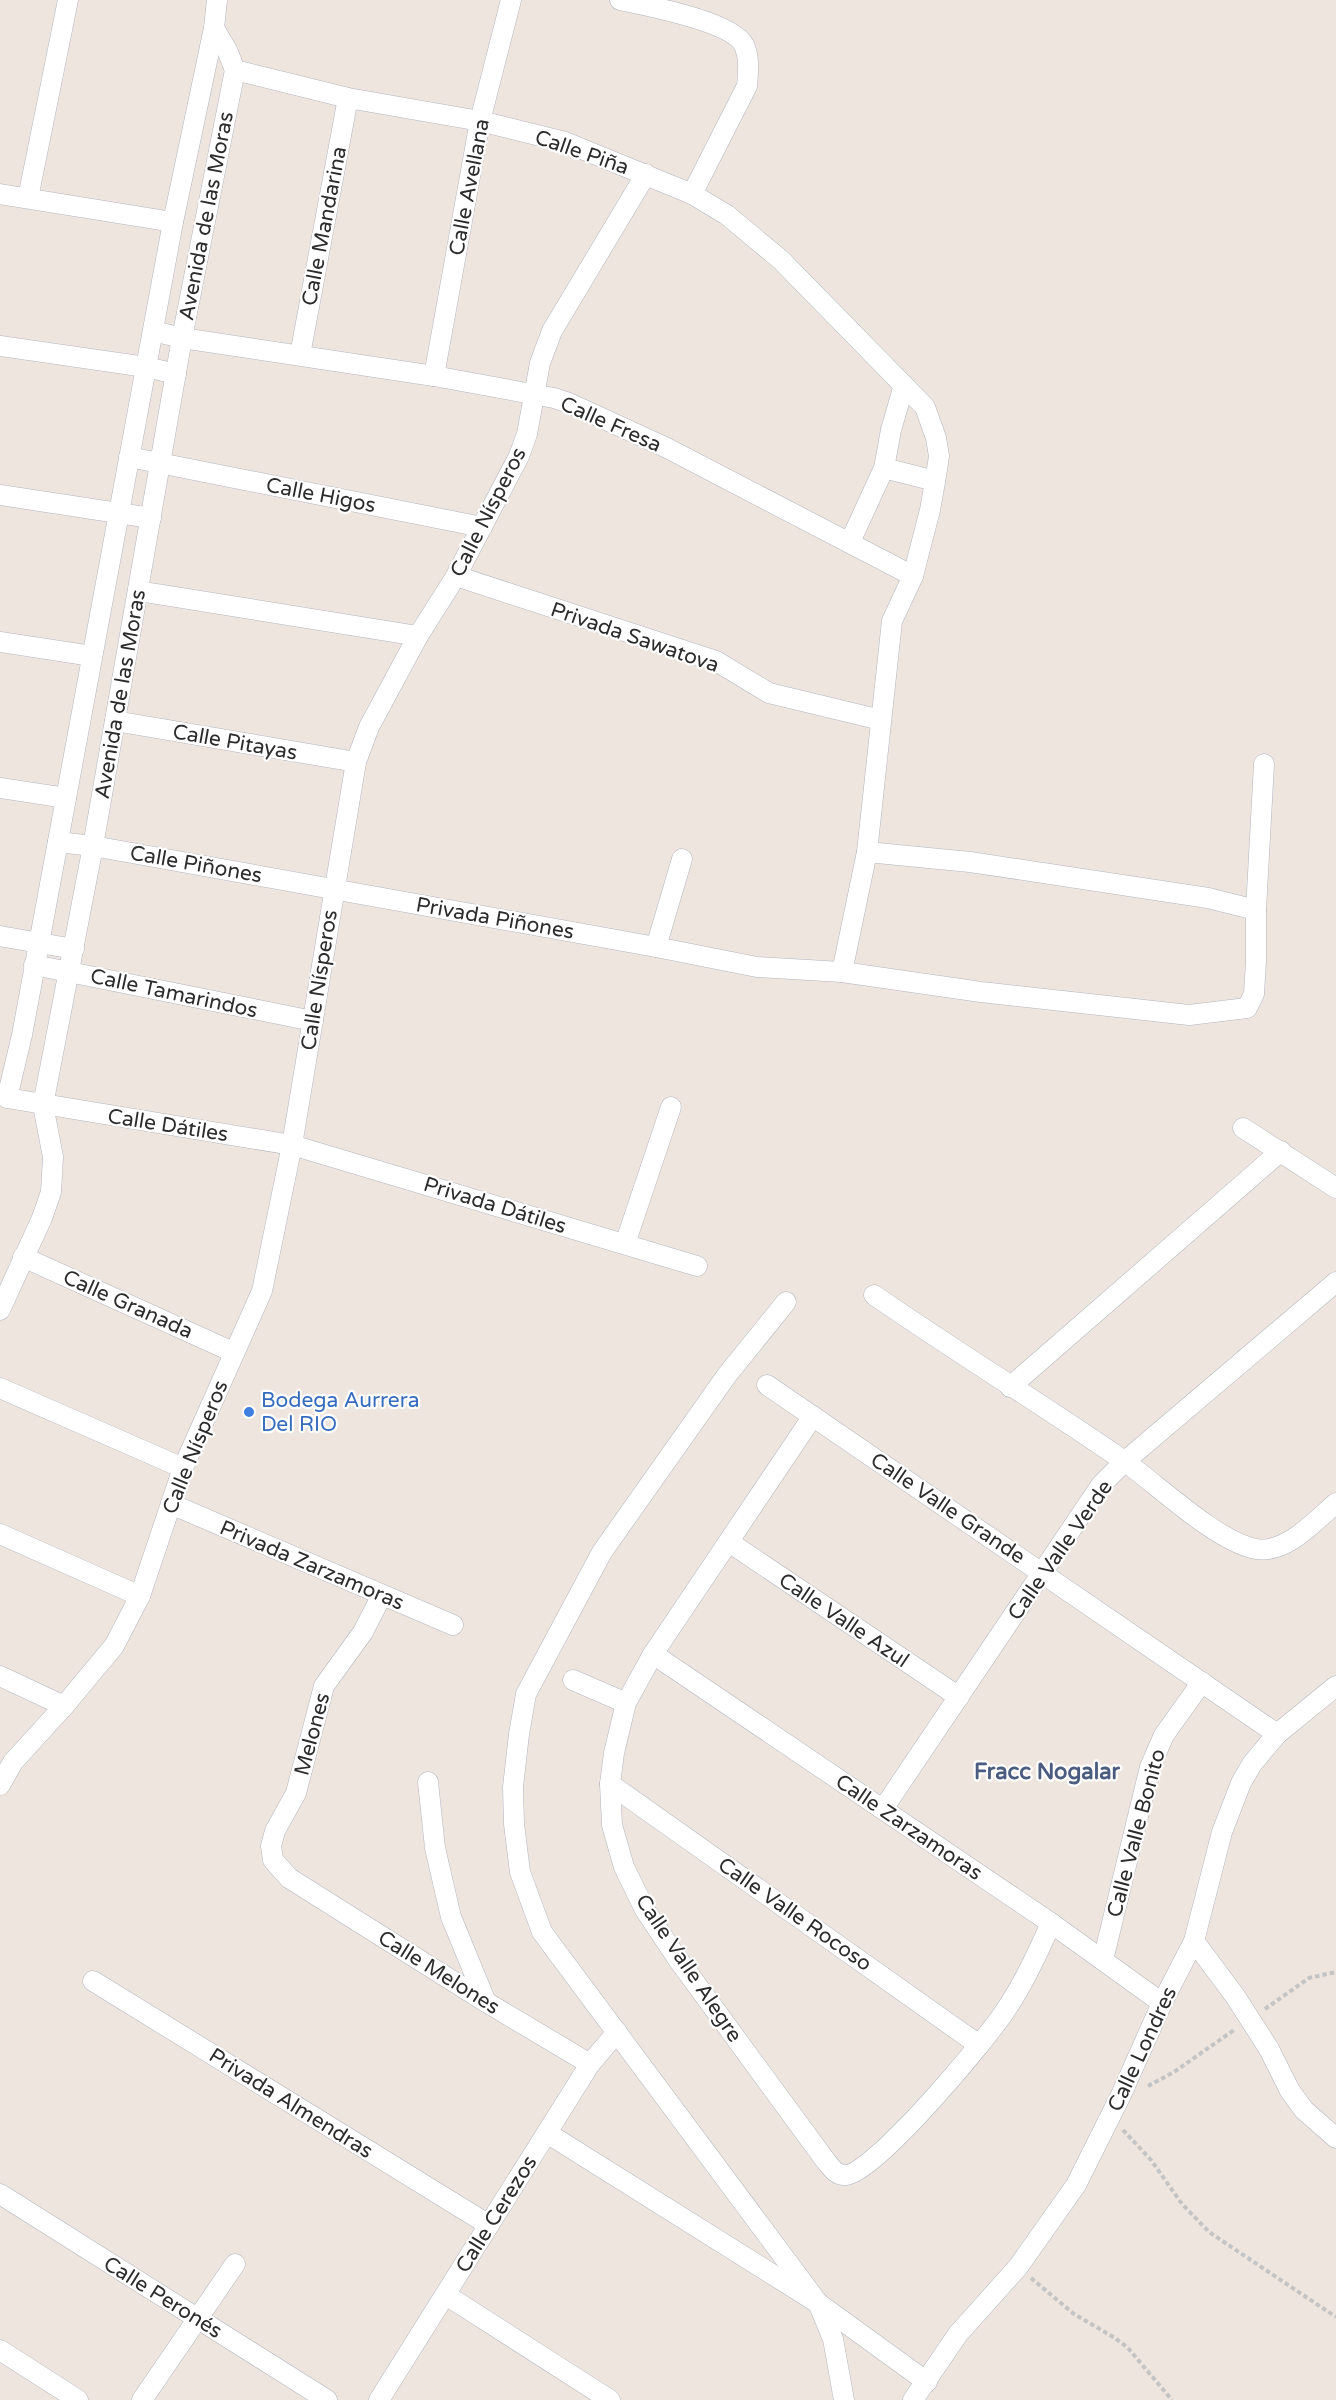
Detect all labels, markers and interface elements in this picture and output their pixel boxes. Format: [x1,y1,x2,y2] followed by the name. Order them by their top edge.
[174,110,239,323] street label: Avenida de las Moras
[444,117,495,258] street label: Calle Avellana
[531,125,632,180] street label: Calle Piña
[297,144,352,308] street label: Calle Mandarina
[556,391,665,458] street label: Calle Fresa
[445,443,532,581] street label: Calle Nísperos
[264,473,378,518] street label: Calle Higos
[90,587,151,801] street label: Avenida de las Moras
[547,597,722,678] street label: Privada Sawatova
[171,719,299,766] street label: Calle Pitayas
[128,841,264,888] street label: Calle Piñones
[414,892,576,945] street label: Privada Piñones
[296,908,343,1052] street label: Calle Nísperos
[88,964,260,1023] street label: Calle Tamarindos
[106,1104,230,1147] street label: Calle Dátiles
[420,1172,569,1239] street label: Privada Dátiles
[59,1265,197,1344] street label: Calle Granada
[157,1377,234,1518] street label: Calle Nísperos
[261,1388,420,1437] place label: Bodega Aurrera Del RIO
[242,1405,256,1419] marker: Bodega Aurrera Del RIO
[866,1447,1030,1569] street label: Calle Valle Grande
[1003,1475,1118,1625] street label: Calle Valle Verde
[216,1515,408,1616] street label: Privada Zarzamoras
[774,1568,913,1673] street label: Calle Valle Azul
[289,1690,336,1778] street label: Melones
[1102,1746,1171,1920] street label: Calle Valle Bonito
[974,1759,1121,1785] district label: Fracc Nogalar
[831,1769,987,1886] street label: Calle Zarzamoras
[713,1852,876,1977] street label: Calle Valle Rocoso
[630,1890,747,2047] street label: Calle Valle Alegre
[373,1925,504,2020] street label: Calle Melones
[1103,1983,1182,2116] street label: Calle Londres
[204,2043,377,2164] street label: Privada Almendras
[451,2151,542,2277] street label: Calle Cerezos
[99,2251,227,2344] street label: Calle Peronés

